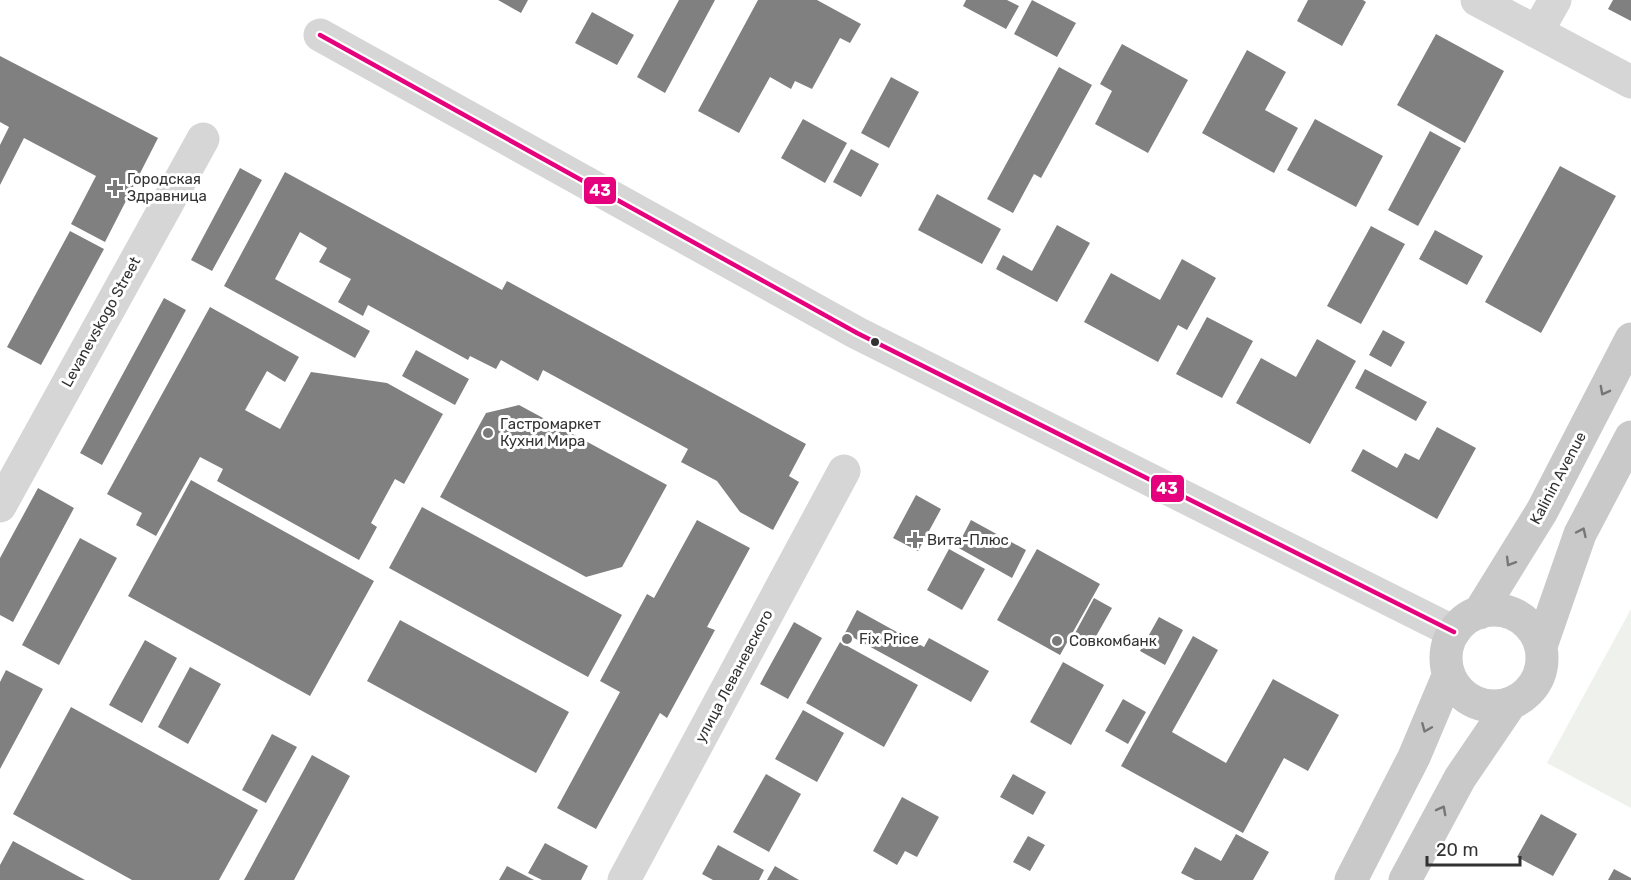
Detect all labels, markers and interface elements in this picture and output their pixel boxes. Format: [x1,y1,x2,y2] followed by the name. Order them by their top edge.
[127,170,207,205] place label: Городская Здравница
[583,176,617,205] line badge: 43
[108,181,122,195] marker: Городская Здравница
[589,181,611,200] text: 43
[58,254,144,390] street label: Levanevskogo Street
[869,336,881,348] unlabelled marker
[1600,385,1611,396] one-way arrow
[500,415,601,450] place label: Гастромаркет Кухни Мира
[481,426,495,440] marker: Гастромаркет Кухни Мира
[1526,429,1590,527] street label: Kalinin Avenue
[1150,474,1185,503] line badge: 43
[1156,479,1178,498] text: 43
[1575,527,1587,538] one-way arrow
[927,531,1009,549] place label: Вита-Плюс
[908,533,922,547] marker: Вита-Плюс
[1506,556,1518,566] one-way arrow
[691,606,777,746] street label: улица Леваневского
[859,630,919,648] place label: Fix Price
[840,632,854,646] marker: Fix Price
[1069,632,1157,650] place label: Совкомбанк
[1050,634,1064,648] marker: Совкомбанк
[1421,721,1433,732] one-way arrow
[1435,806,1446,816] one-way arrow
[1427,829,1520,867] scale bar
[1436,839,1478,861] text: 20 m

